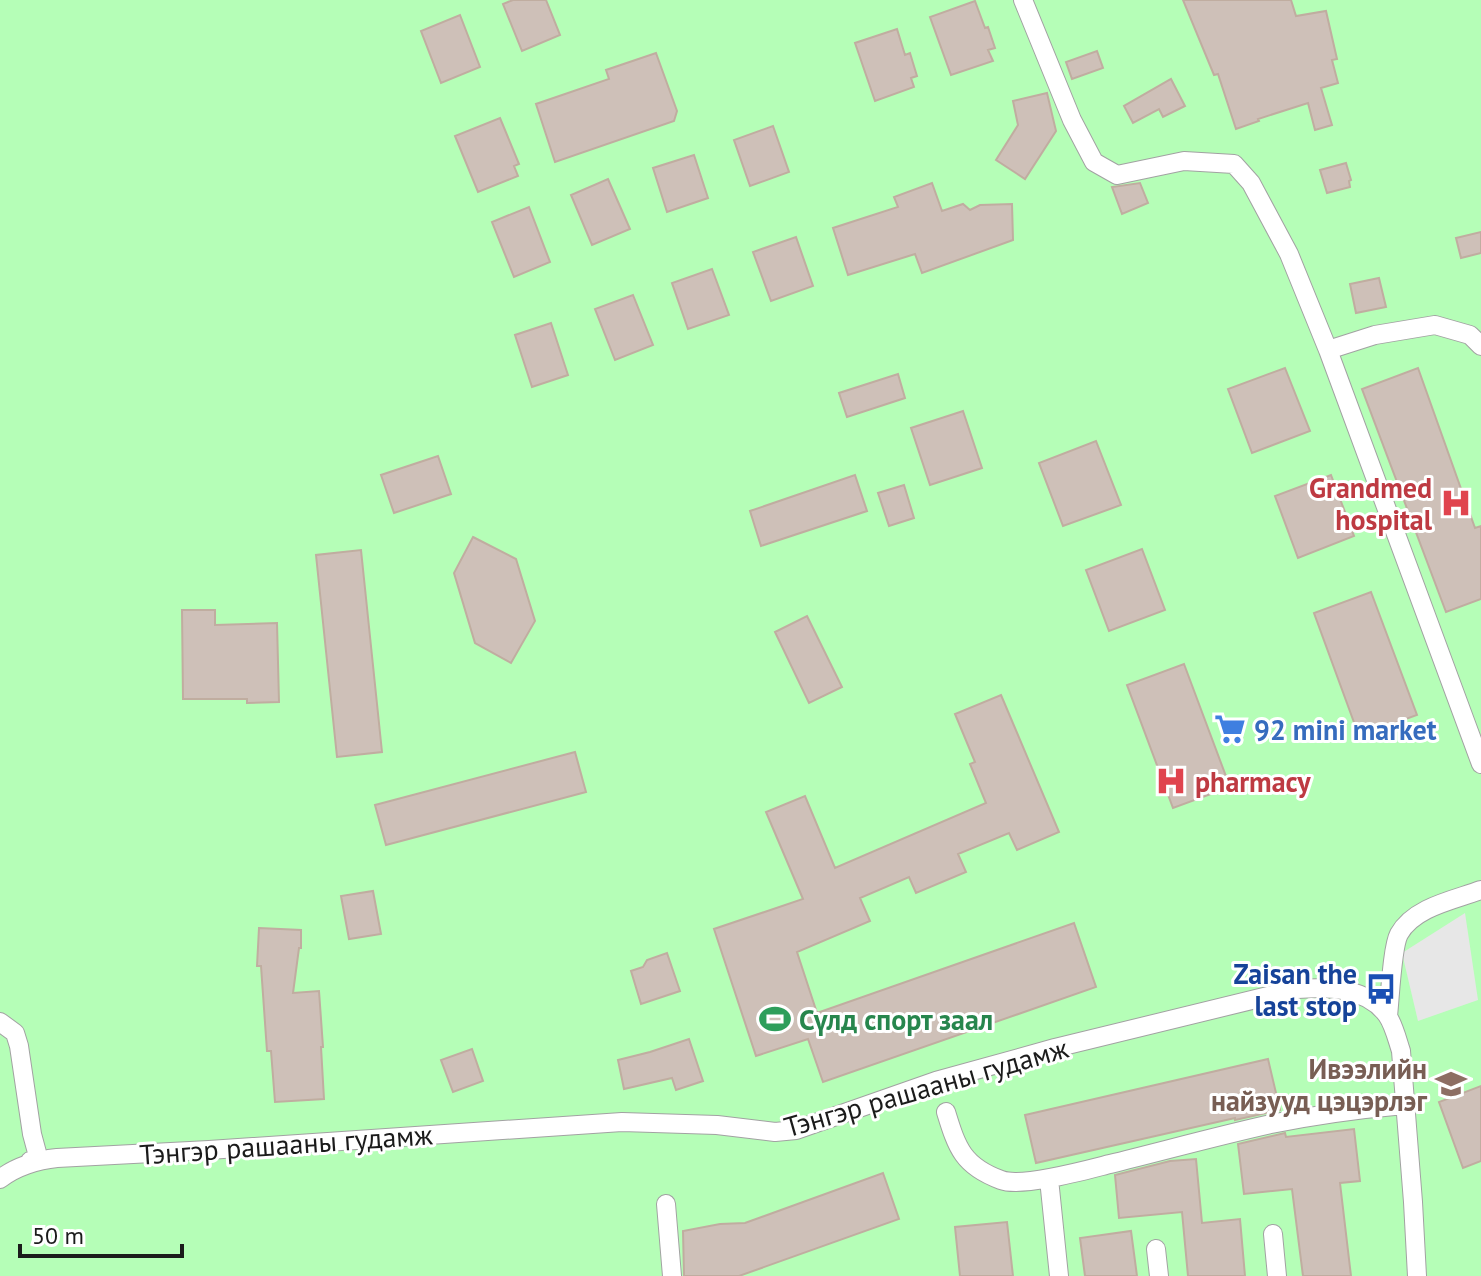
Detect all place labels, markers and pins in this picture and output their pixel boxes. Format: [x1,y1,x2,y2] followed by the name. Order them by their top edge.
[1309,469,1433,538] place label: Grandmed hospital
[1439,486,1473,520] hospital icon: Grandmed hospital
[1254,711,1437,748] place label: 92 mini market
[1213,712,1247,746] supermarket icon: 92 mini market
[1195,763,1311,800] place label: pharmacy
[1154,764,1188,798] hospital icon: pharmacy
[1233,955,1357,1024] place label: Zaisan the last stop
[1364,972,1398,1006] bus stop icon: Zaisan the last stop
[799,1001,993,1038] place label: Сүлд спорт заал
[758,1002,792,1036] sports icon: Сүлд спорт заал
[1211,1050,1427,1119] place label: Ивээлийн найзууд цэцэрлэг
[1434,1067,1468,1101] school or university icon: Ивээлийн найзууд цэцэрлэг

